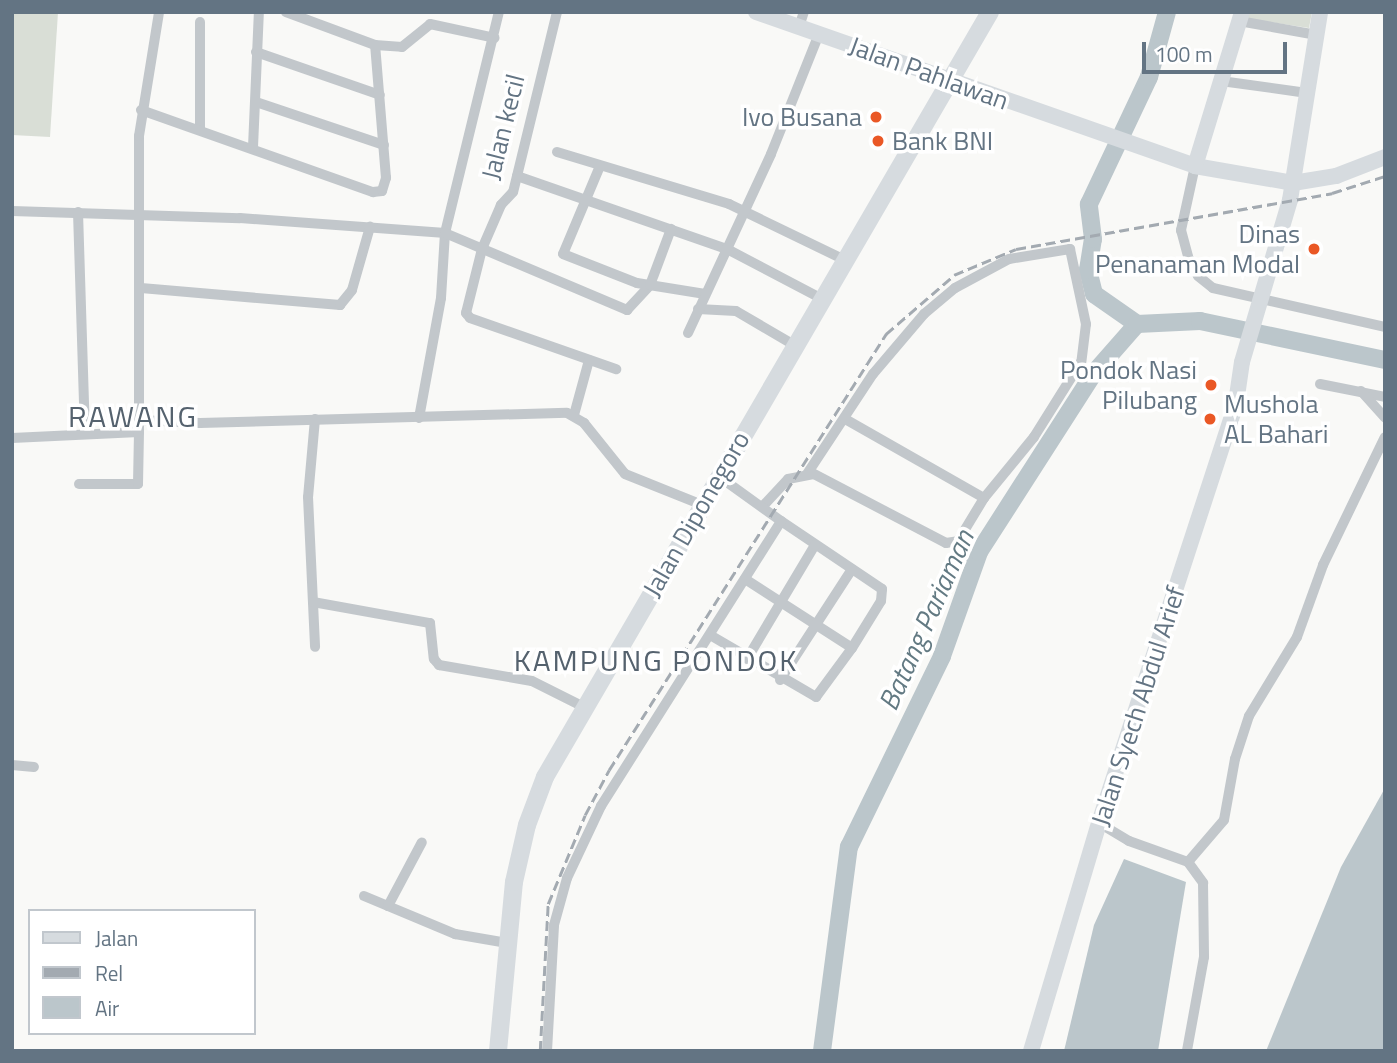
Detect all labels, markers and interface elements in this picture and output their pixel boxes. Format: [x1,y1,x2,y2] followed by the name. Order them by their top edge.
[1145,28,1290,72] scale bar
[845,30,1013,116] street label: Jalan Pahlawan
[1155,38,1212,70] text: 100 m
[475,71,531,183] street label: Jalan kecil
[742,101,862,133] place label: Ivo Busana
[868,109,884,125] marker: Ivo Busana
[892,125,993,157] place label: Bank BNI
[870,133,886,149] marker: Bank BNI
[1095,218,1300,280] place label: Dinas Penanaman Modal
[1306,241,1322,257] marker: Dinas Penanaman Modal
[1060,354,1197,416] place label: Pondok Nasi Pilubang
[1203,377,1219,393] marker: Pondok Nasi Pilubang
[1224,388,1328,450] place label: Mushola AL Bahari
[69,398,197,434] district label: RAWANG
[1202,411,1218,427] marker: Mushola AL Bahari
[636,426,756,602] street label: Jalan Diponegoro
[871,525,981,715] water label: Batang Pariaman
[1085,582,1191,830] street label: Jalan Syech Abdul Arief
[515,642,797,678] district label: KAMPUNG PONDOK
[28,909,256,1035] legend
[95,922,138,954] text: Jalan
[95,957,123,989] text: Rel
[95,992,119,1024] text: Air

